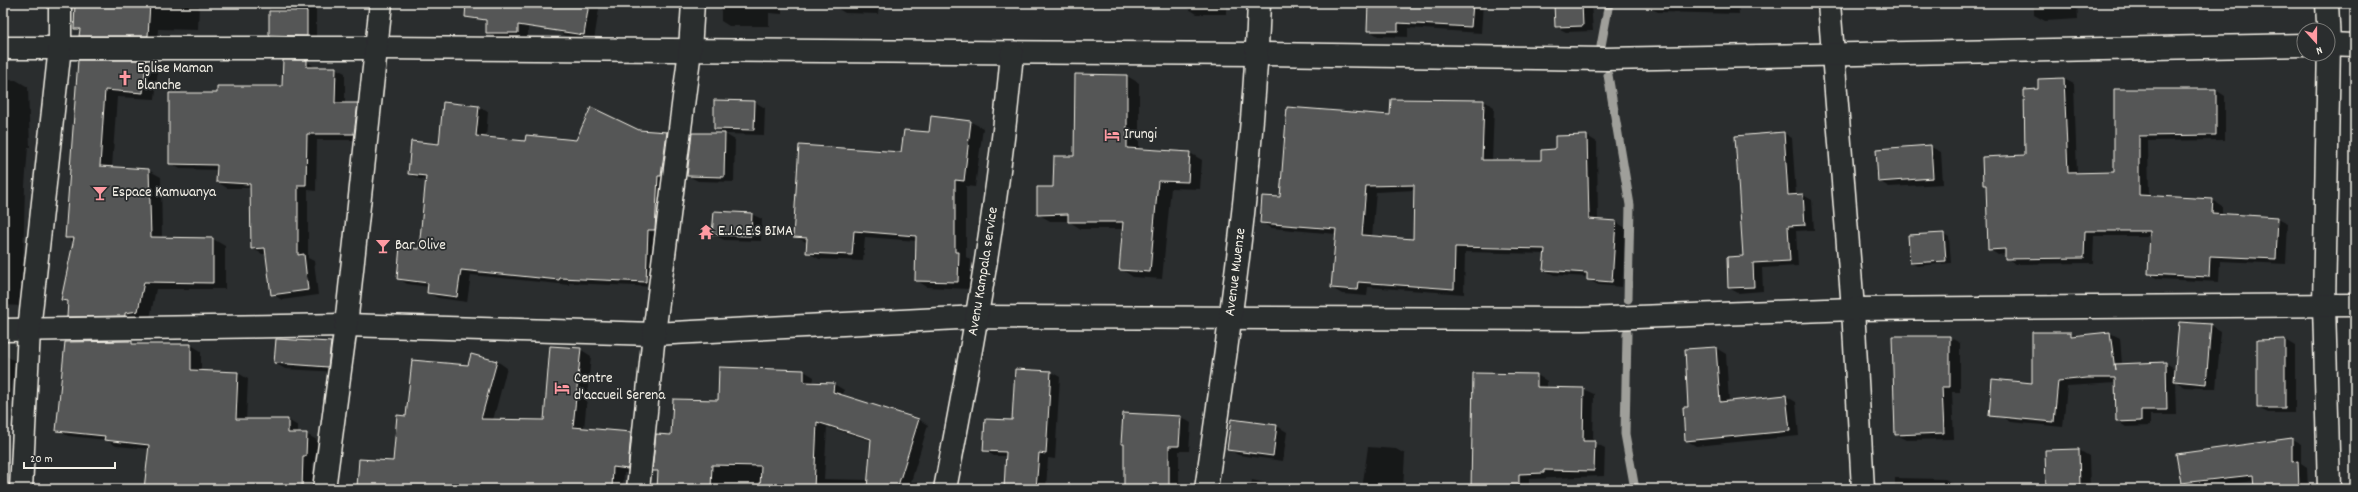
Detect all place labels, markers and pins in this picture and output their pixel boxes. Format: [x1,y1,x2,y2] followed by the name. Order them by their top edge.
[137,58,213,97] place label: Eglise Maman Blanche
[116,69,134,87] church icon: Eglise Maman Blanche
[1124,124,1157,146] place label: Irungi
[1103,126,1121,144] hotel icon: Irungi
[112,182,217,204] place label: Espace Kamwanya
[91,184,109,202] bar icon: Espace Kamwanya
[718,221,793,243] place label: E.J.C.E.S BIMA
[697,223,715,241] temple icon: E.J.C.E.S BIMA
[395,235,446,257] place label: Bar Olive
[374,237,392,255] bar icon: Bar Olive
[574,368,666,407] place label: Centre d'accueil Serena
[553,379,571,397] hotel icon: Centre d'accueil Serena

